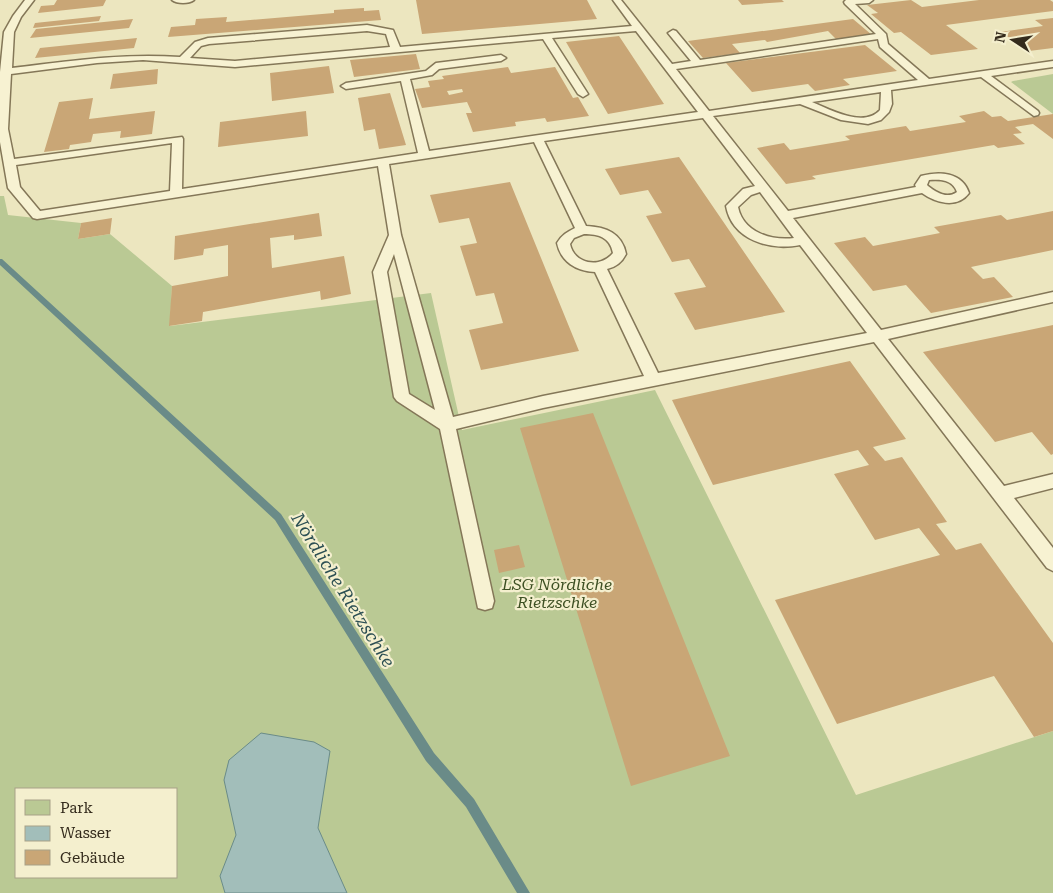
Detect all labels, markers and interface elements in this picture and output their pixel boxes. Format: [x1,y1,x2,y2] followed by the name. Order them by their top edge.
[988,15,1038,65] north arrow
[991,30,1009,44] text: N
[287,508,399,671] water label: Nördliche Rietzschke
[501,575,612,612] park label: LSG Nördliche Rietzschke
[15,788,178,878] legend
[60,799,94,817] text: Park
[60,824,111,842] text: Wasser
[60,849,125,867] text: Gebäude

